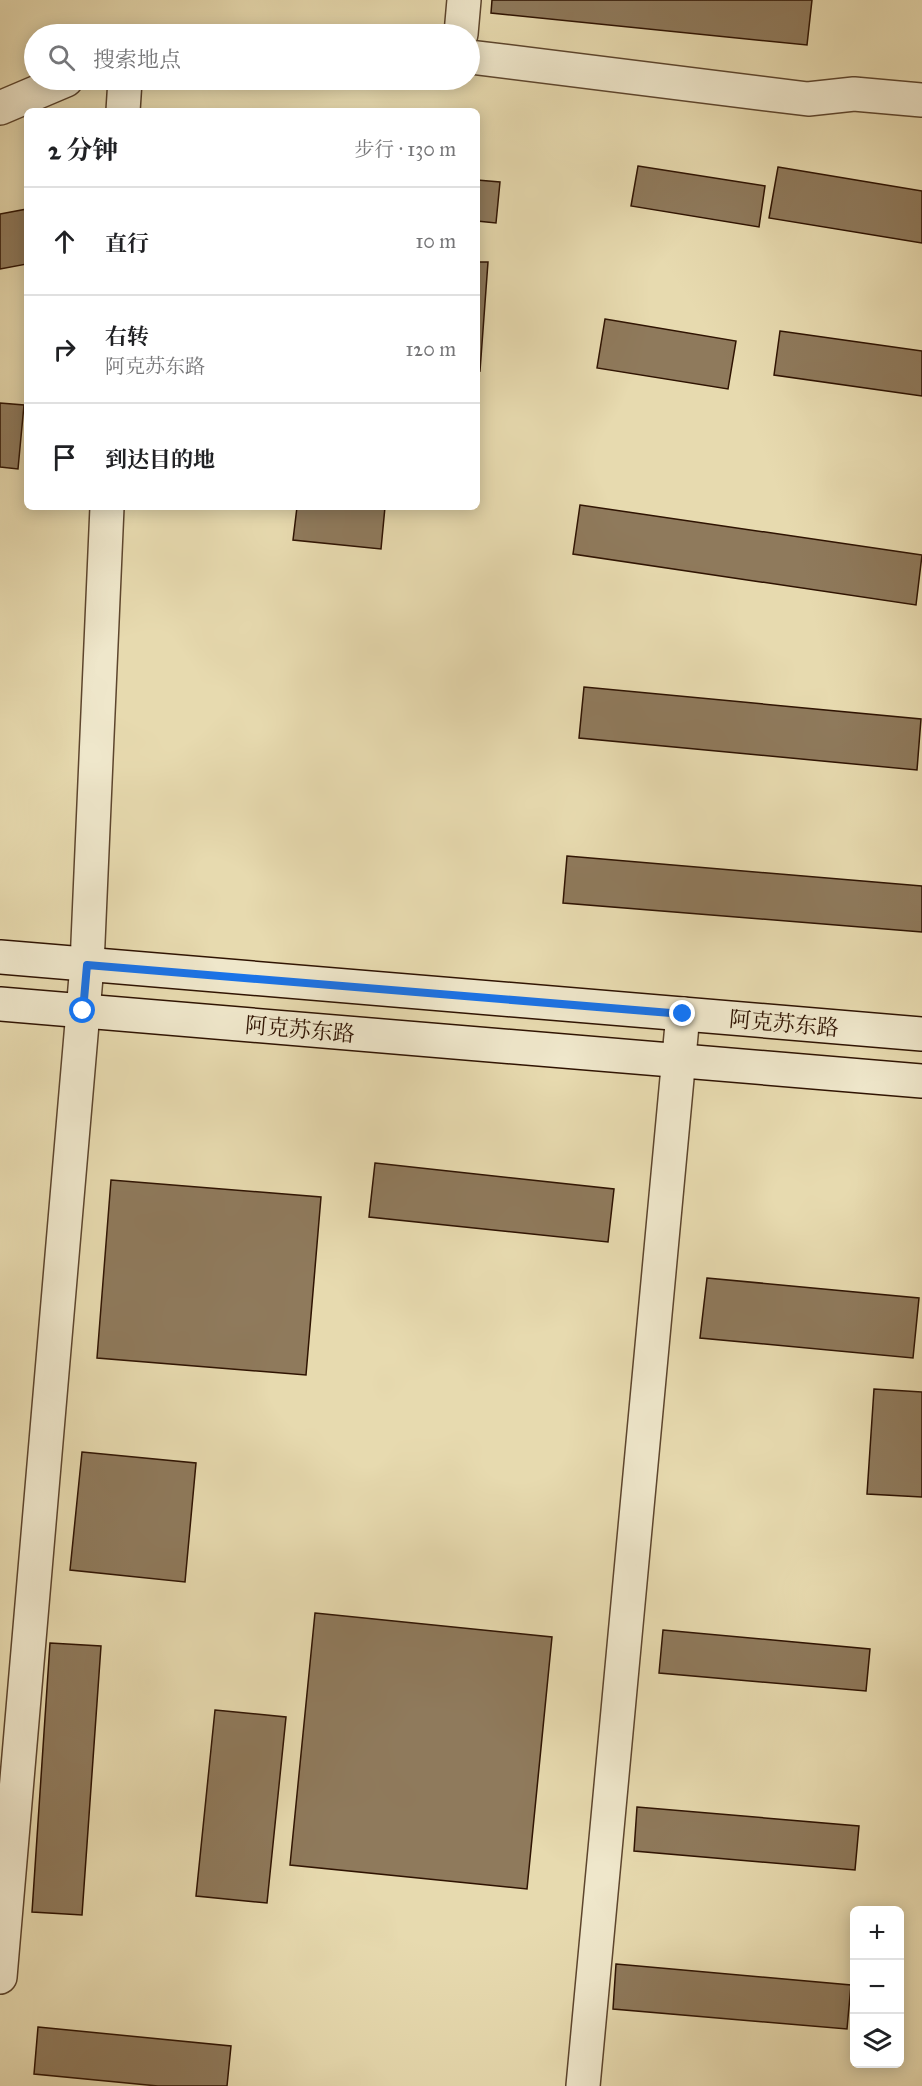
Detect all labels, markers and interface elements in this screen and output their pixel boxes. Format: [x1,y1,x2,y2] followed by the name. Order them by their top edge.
[24,24,480,90] search box
[45,41,78,74] icon: search
[93,46,181,73] text: 搜索地点
[48,134,118,166] text: 2 分钟
[354,137,456,161] text: 步行 · 130 m
[48,225,81,258] icon: ahead
[415,229,456,253] text: 10 m
[105,230,149,257] text: 直行
[105,323,149,350] text: 右转
[48,333,81,366] icon: right
[405,337,456,361] text: 120 m
[105,354,205,378] text: 阿克苏东路
[48,441,81,474] icon: arrive
[105,446,215,473] text: 到达目的地
[69,997,95,1023] route start
[669,1000,695,1026] route end
[728,1005,840,1042] street label: 阿克苏东路
[244,1011,356,1048] street label: 阿克苏东路
[850,1906,904,2068] map controls
[850,1906,904,1960] button: +
[850,1960,904,2014] button: −
[850,2014,904,2068] button: layers

